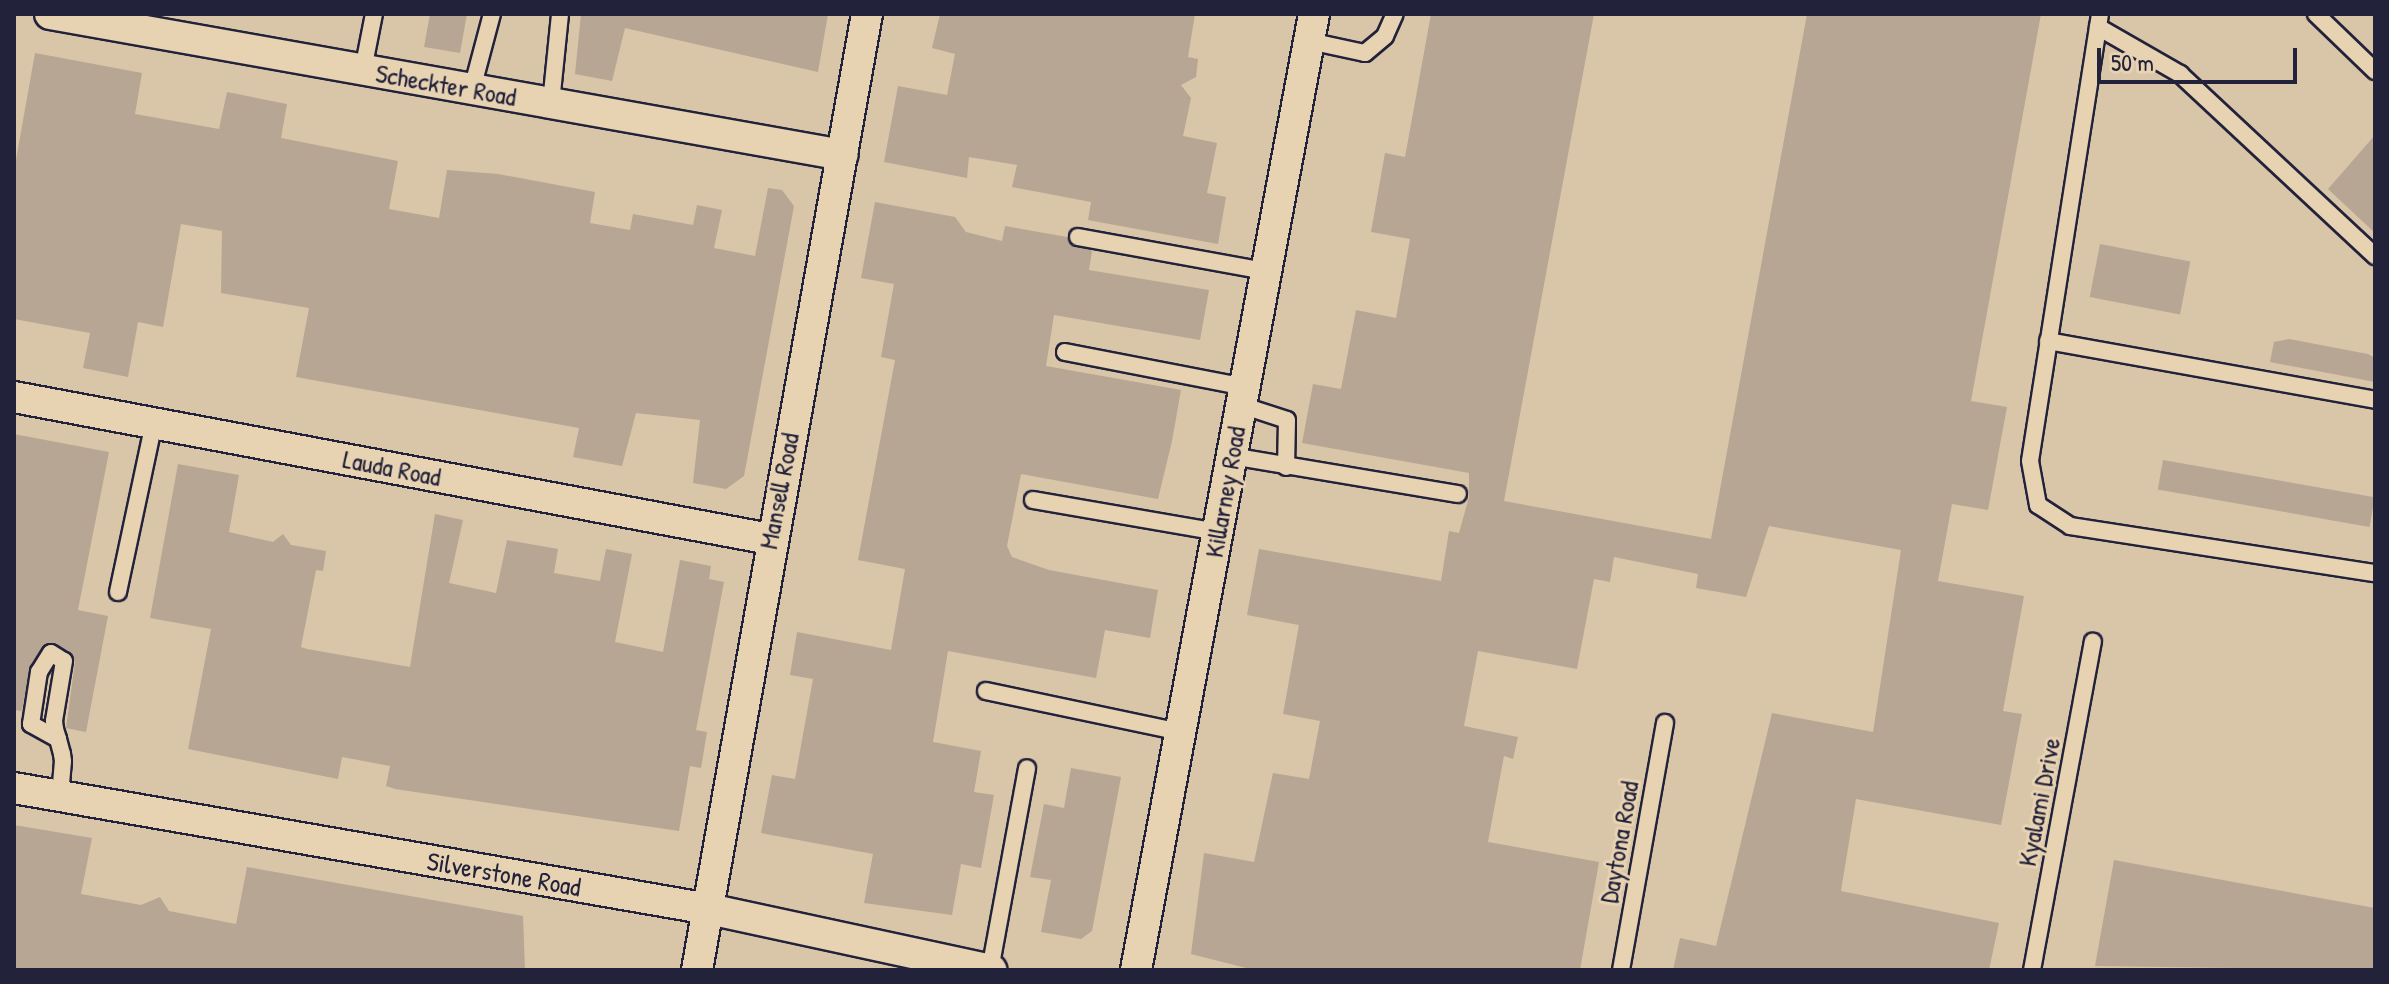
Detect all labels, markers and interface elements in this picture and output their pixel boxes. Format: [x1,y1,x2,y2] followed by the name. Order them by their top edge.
[2101,32,2301,82] scale bar
[2111,46,2154,78] text: 50 m
[373,57,519,113] street label: Scheckter Road
[1198,424,1252,560] street label: Killarney Road
[752,430,806,552] street label: Mansell Road
[340,443,444,493] street label: Lauda Road
[2011,735,2067,869] street label: Kyalami Drive
[1593,778,1645,906] street label: Daytona Road
[425,845,583,903] street label: Silverstone Road

